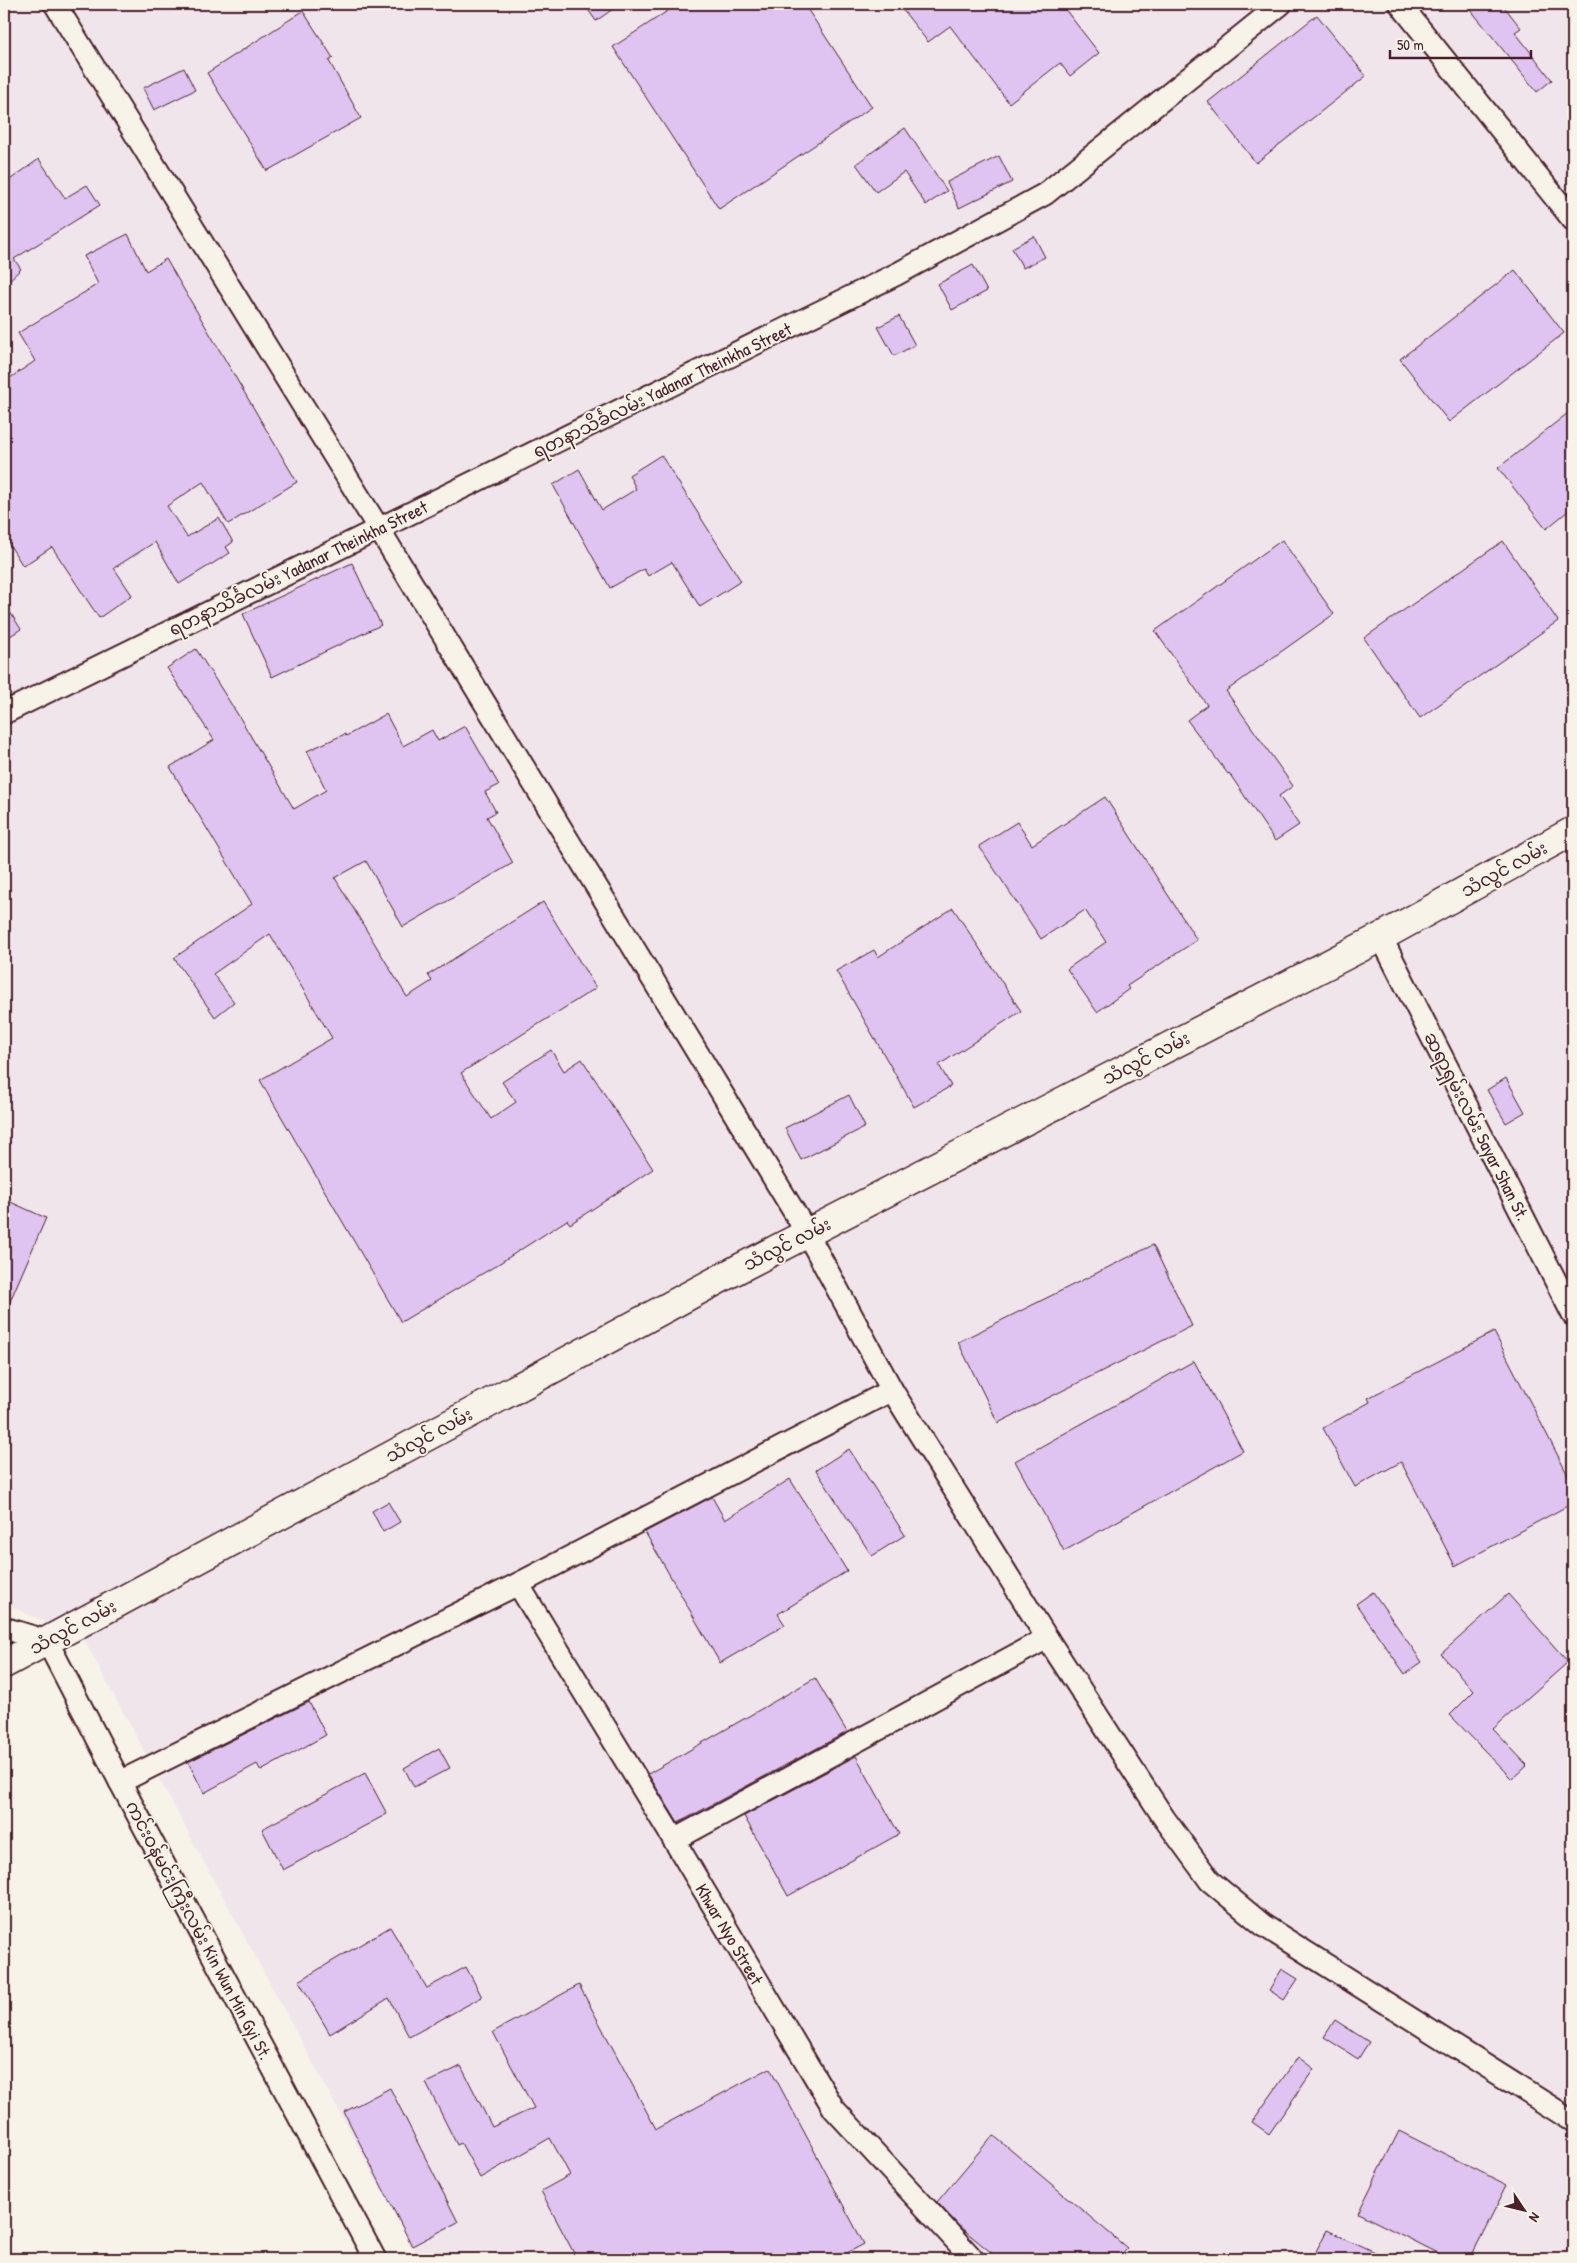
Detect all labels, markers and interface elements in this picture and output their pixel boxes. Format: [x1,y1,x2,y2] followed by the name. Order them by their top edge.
[1390,28,1531,60] scale bar
[1397,34,1424,55] text: 50 m
[528,315,798,466] street label: ရတနာသိင်္ခလမ်း Yadanar Theinkha Street
[164,493,434,644] street label: ရတနာသိင်္ခလမ်း Yadanar Theinkha Street
[1456,835,1553,906] street label: သံလွင် လမ်း
[1098,1025,1195,1093] street label: သံလွင် လမ်း
[1416,1027,1536,1226] street label: ဆရာရှမ်းလမ်း Sayar Shan St.
[739,1211,836,1279] street label: သံလွင် လမ်း
[381,1402,478,1471] street label: သံလွင် လမ်း
[25,1594,122,1663] street label: သံလွင် လမ်း
[117,1796,279,2065] street label: ကင်းဝန်မင်းကြီးလမ်း Kin Wun Min Gyi St.
[690,1878,770,1990] street label: Khwar Nyo Street
[1500,2186,1550,2236] north arrow
[1525,2209,1545,2227] text: N

